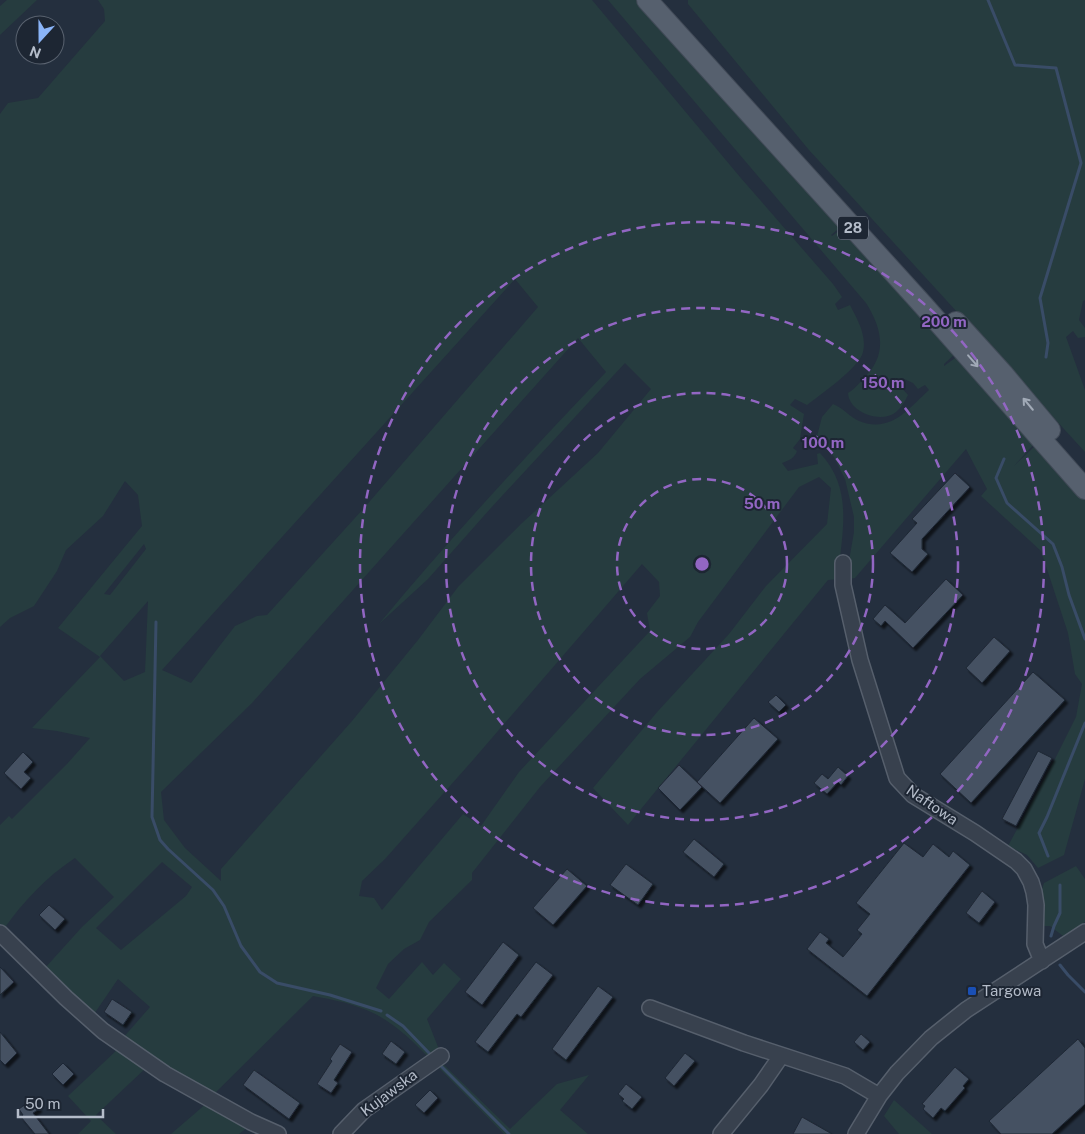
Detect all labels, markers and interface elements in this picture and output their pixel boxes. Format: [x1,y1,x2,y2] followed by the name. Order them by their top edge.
[15,15,65,65] north arrow
[27,43,43,62] text: N
[838,217,868,240] road number: 28
[921,313,967,330] text: 200 m
[967,355,978,368] one-way arrow
[861,374,905,391] text: 150 m
[1023,398,1034,411] one-way arrow
[802,434,844,451] text: 100 m
[744,495,780,512] text: 50 m
[693,555,711,573] centre of rings
[903,781,961,828] street label: Naftowa
[982,982,1041,999] place label: Targowa
[966,985,978,997] marker: Targowa
[357,1066,420,1119] street label: Kujawska
[18,1086,102,1118] scale bar
[25,1095,60,1112] text: 50 m

